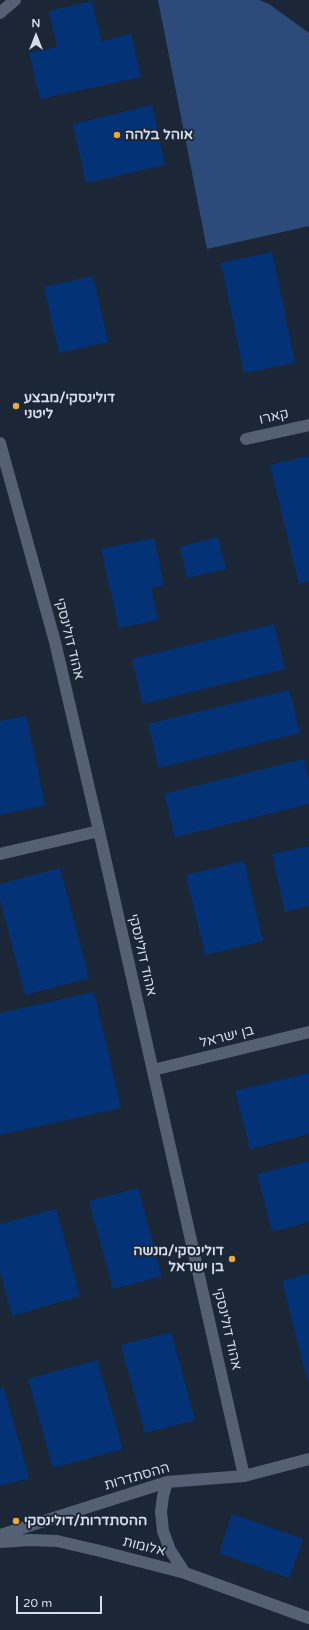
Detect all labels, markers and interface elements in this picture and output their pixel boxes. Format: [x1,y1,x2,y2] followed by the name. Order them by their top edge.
[16,16,56,56] north arrow
[32,17,40,30] text: N
[125,127,193,143] place label: אוהל בלהה
[112,130,122,140] marker: אוהל בלהה
[24,390,115,422] place label: דולינסקי/מבצע ליטני
[11,401,21,411] marker: דולינסקי/מבצע ליטני
[258,405,290,429] street label: קארו
[51,596,87,682] street label: אהוד דולינסקי
[124,912,160,998] street label: אהוד דולינסקי
[198,1022,256,1052] street label: בן ישראל
[133,1243,224,1276] place label: דולינסקי/מנשה בן ישראל
[227,1254,237,1264] marker: דולינסקי/מנשה בן ישראל
[209,1286,245,1372] street label: אהוד דולינסקי
[102,1460,172,1494] street label: ההסתדרות
[24,1513,147,1529] place label: ההסתדרות/דולינסקי
[11,1516,21,1526] marker: ההסתדרות/דולינסקי
[121,1534,167,1560] street label: אלומות
[18,1588,104,1614] scale bar
[23,1596,52,1610] text: 20 m

